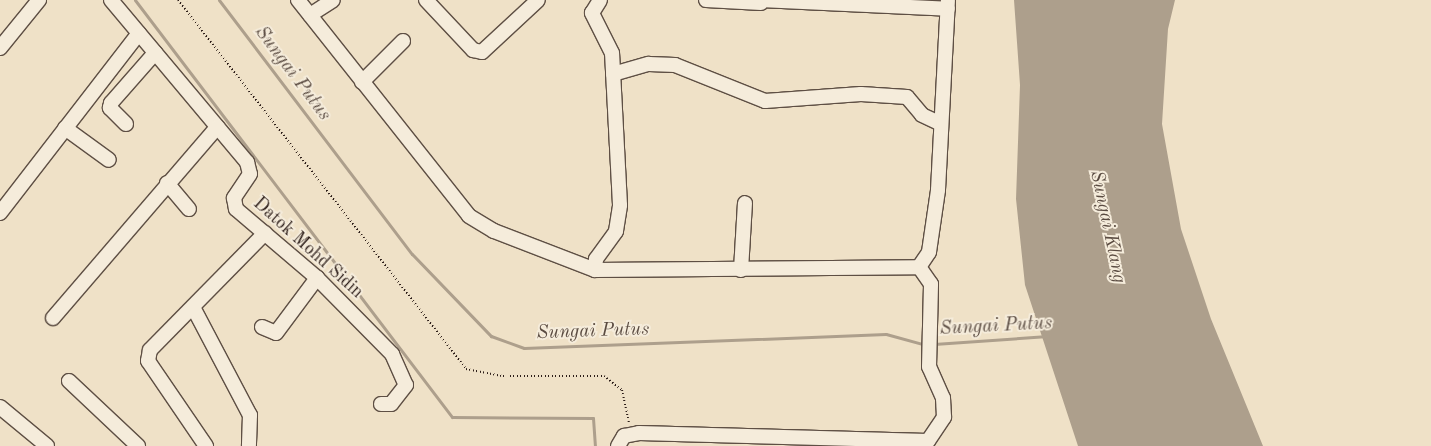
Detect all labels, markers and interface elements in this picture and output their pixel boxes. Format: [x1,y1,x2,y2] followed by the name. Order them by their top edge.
[249,22,335,126] water label: Sungai Putus
[1084,169,1130,285] water label: Sungai Klang
[248,193,368,303] street label: Datok Mohd Sidin
[939,313,1053,341] water label: Sungai Putus
[536,319,650,345] water label: Sungai Putus

